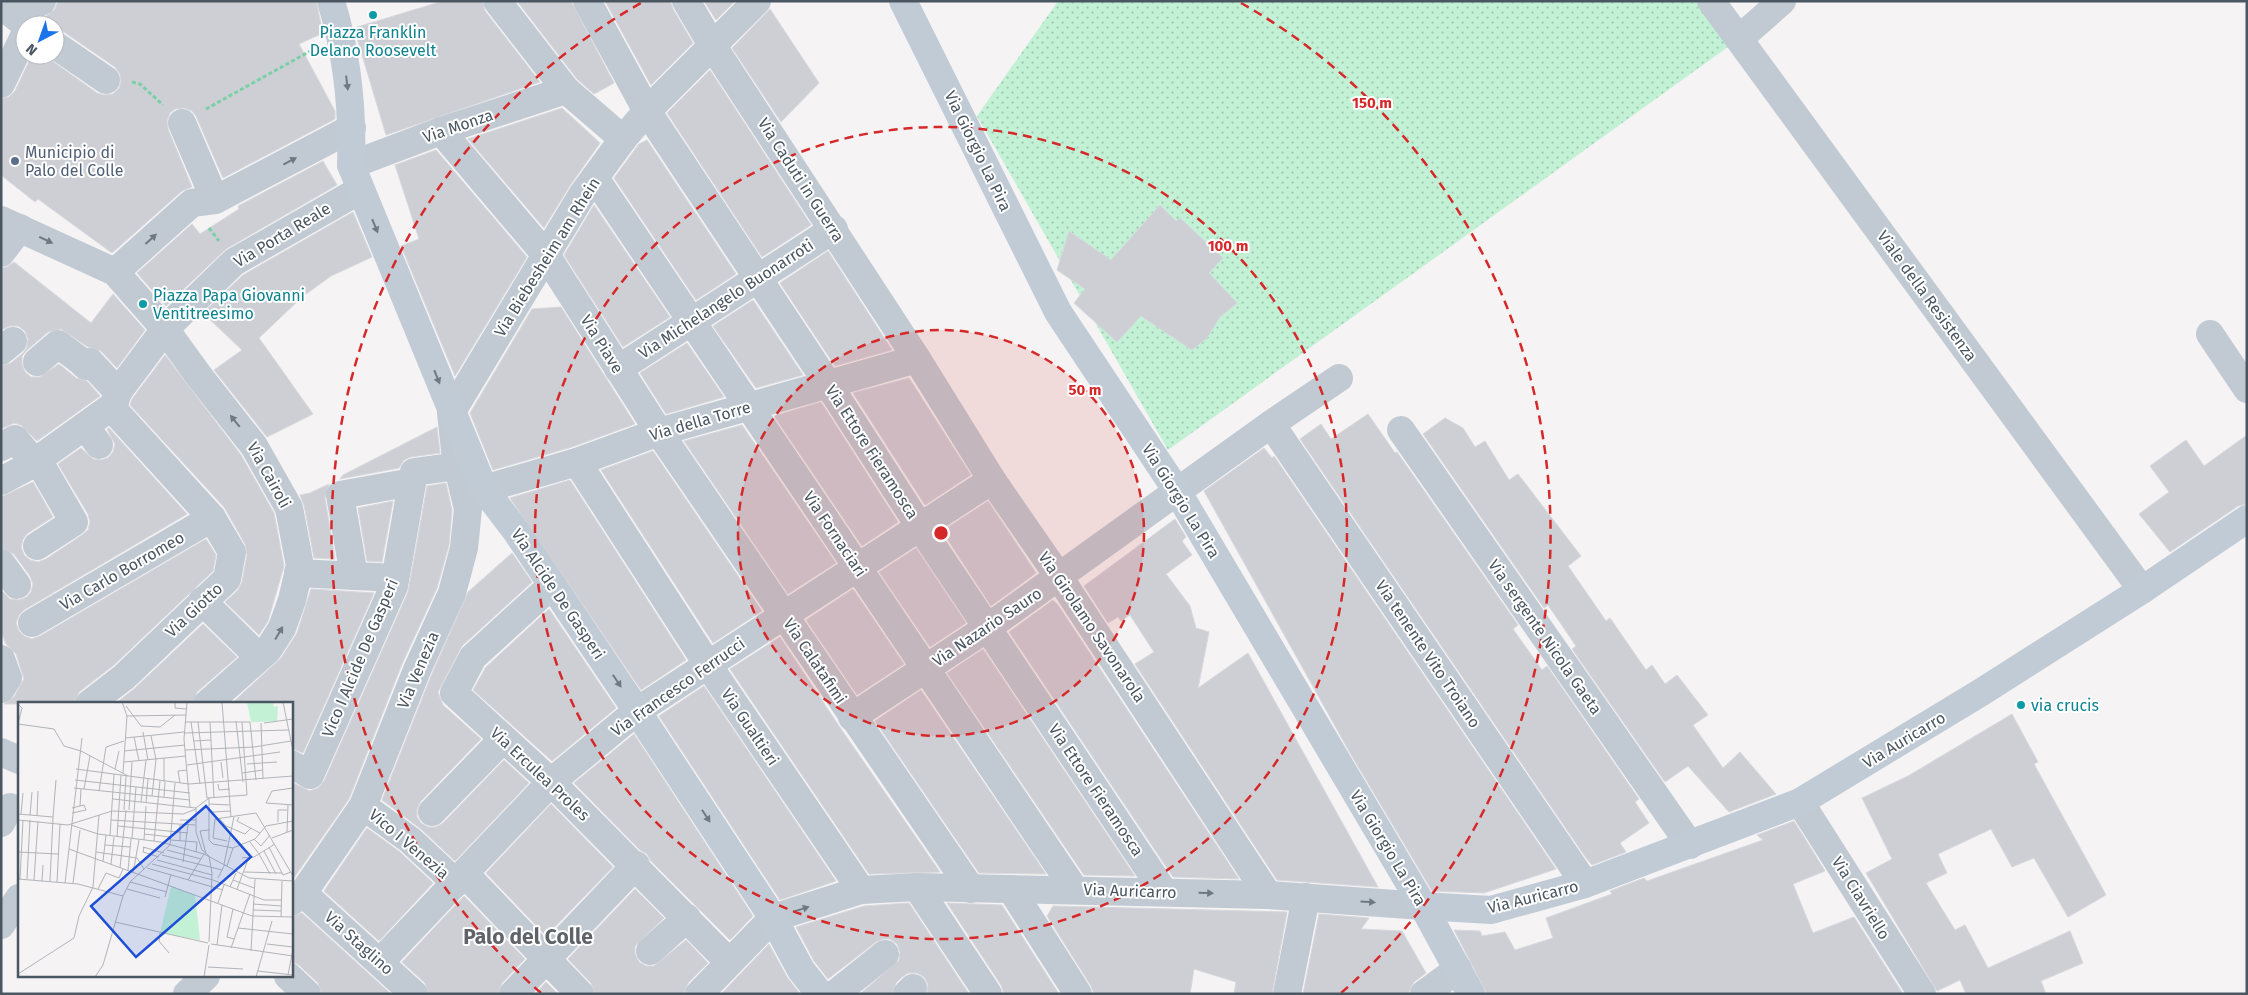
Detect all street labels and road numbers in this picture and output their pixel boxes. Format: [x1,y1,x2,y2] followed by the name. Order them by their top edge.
[941,88,1015,214] street label: Via Giorgio La Pira
[420,105,496,147] street label: Via Monza
[754,114,848,246] street label: Via Caduti in Guerra
[490,174,604,340] street label: Via Biebesheim am Rhein
[230,199,334,271] street label: Via Porta Reale
[1873,227,1981,365] street label: Viale della Resistenza
[635,235,817,363] street label: Via Michelangelo Buonarroti
[577,311,627,377] street label: Via Piave
[822,382,922,522] street label: Via Ettore Fieramosca
[647,398,753,444] street label: Via della Torre
[243,439,295,511] street label: Via Cairoli
[1138,440,1224,562] street label: Via Giorgio La Pira
[799,488,871,580] street label: Via Fornaciari
[507,525,609,663] street label: Via Alcide De Gasperi
[56,528,188,614] street label: Via Carlo Borromeo
[1035,548,1149,706] street label: Via Girolamo Savonarola
[1484,556,1606,718] street label: Via sergente Nicola Gaeta
[318,576,402,740] street label: Vico I Alcide De Gasperi
[1372,577,1484,731] street label: Via tenente Vito Troiano
[162,579,226,641] street label: Via Giotto
[929,583,1045,671] street label: Via Nazario Sauro
[779,615,851,707] street label: Via Calatafimi
[393,629,443,711] street label: Via Venezia
[607,634,749,740] street label: Via Francesco Ferrucci
[717,685,783,769] street label: Via Gualtieri
[1859,708,1949,772] street label: Via Auricarro
[1045,720,1147,860] street label: Via Ettore Fieramosca
[487,723,593,825] street label: Via Erculea Proles
[1346,787,1430,909] street label: Via Giorgio La Pira
[365,805,453,883] street label: Vico I Venezia
[1828,853,1894,943] street label: Via Ciavriello
[1486,877,1580,917] street label: Via Auricarro
[1083,880,1177,902] street label: Via Auricarro
[321,907,397,979] street label: Via Staglino

